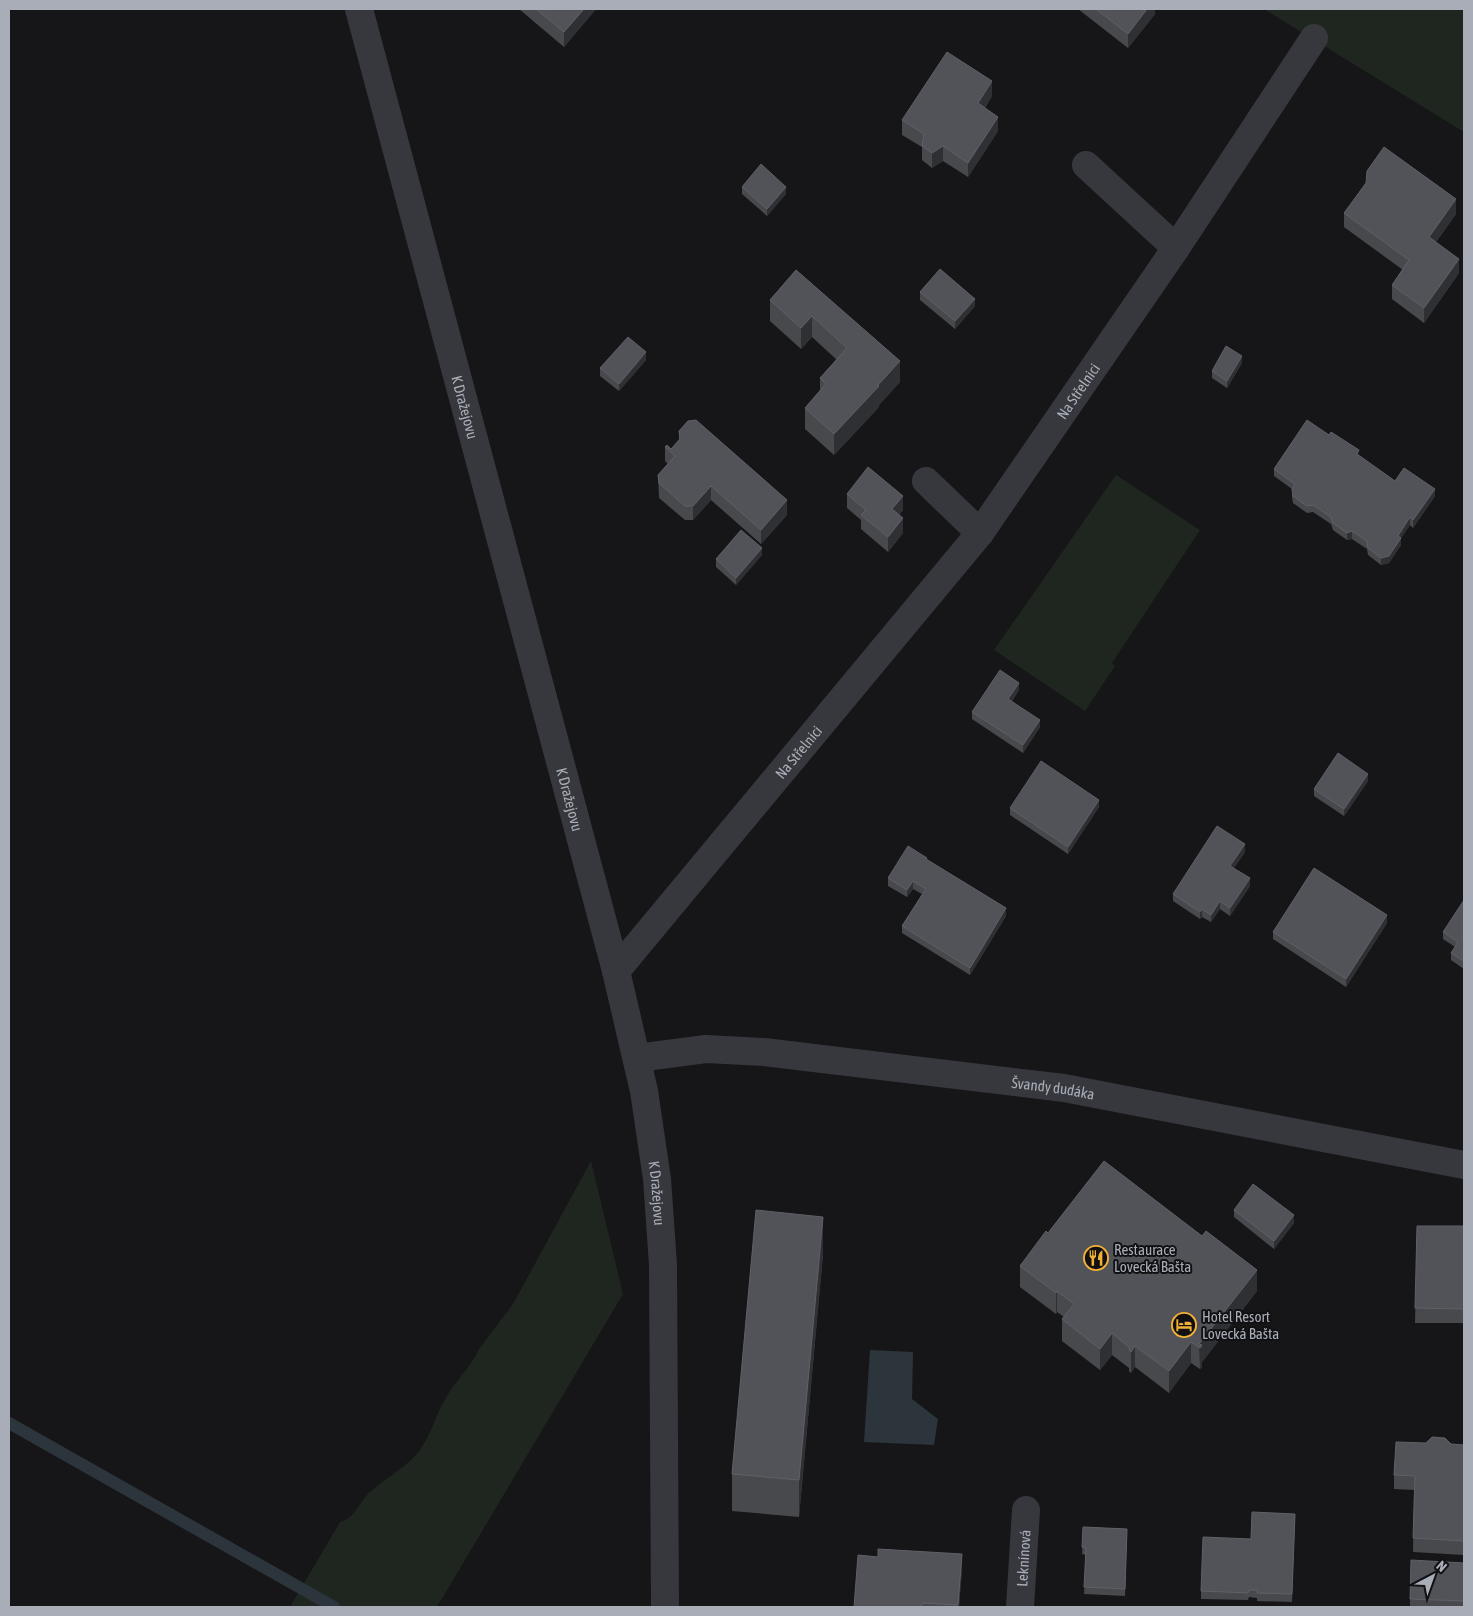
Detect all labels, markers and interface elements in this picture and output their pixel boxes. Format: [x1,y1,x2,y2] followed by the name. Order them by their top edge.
[1053,360,1103,422] street label: Na Střelnici
[449,374,482,441] street label: K Dražejovu
[771,722,825,782] street label: Na Střelnici
[554,766,587,833] street label: K Dražejovu
[1011,1073,1096,1102] street label: Švandy dudáka
[646,1160,669,1226] street label: K Dražejovu
[1114,1241,1191,1275] place label: Restaurace Lovecká Bašta
[1083,1245,1109,1271] restaurant icon: Restaurace Lovecká Bašta
[1202,1308,1279,1342] place label: Hotel Resort Lovecká Bašta
[1171,1312,1197,1338] hotel icon: Hotel Resort Lovecká Bašta
[1013,1529,1033,1587] street label: Leknínová
[1408,1551,1458,1601] north arrow
[1433,1557,1450,1575] text: N

